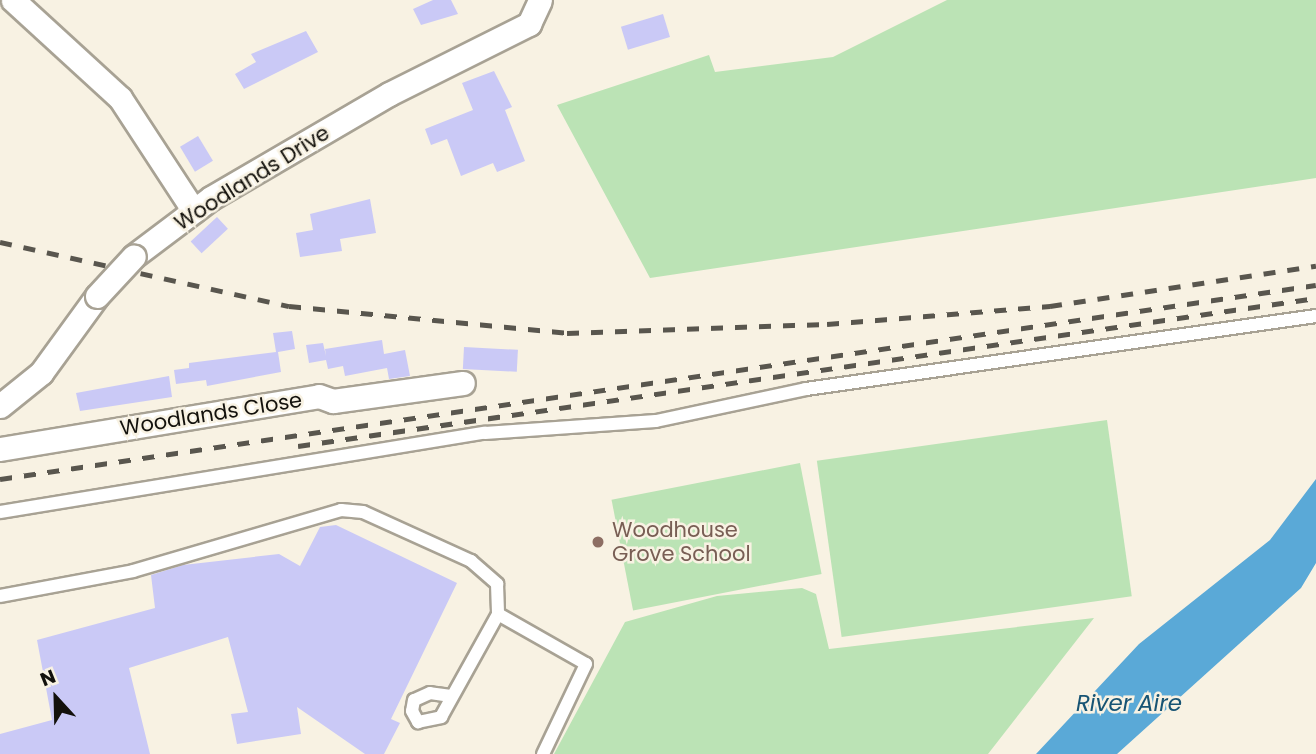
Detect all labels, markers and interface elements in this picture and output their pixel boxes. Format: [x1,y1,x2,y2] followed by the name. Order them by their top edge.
[170,120,334,236] street label: Woodlands Drive
[118,387,304,441] street label: Woodlands Close
[612,517,751,567] place label: Woodhouse Grove School
[590,534,606,550] marker: Woodhouse Grove School
[21,663,91,733] north arrow
[36,663,60,693] text: N
[1076,689,1182,717] water label: River Aire

